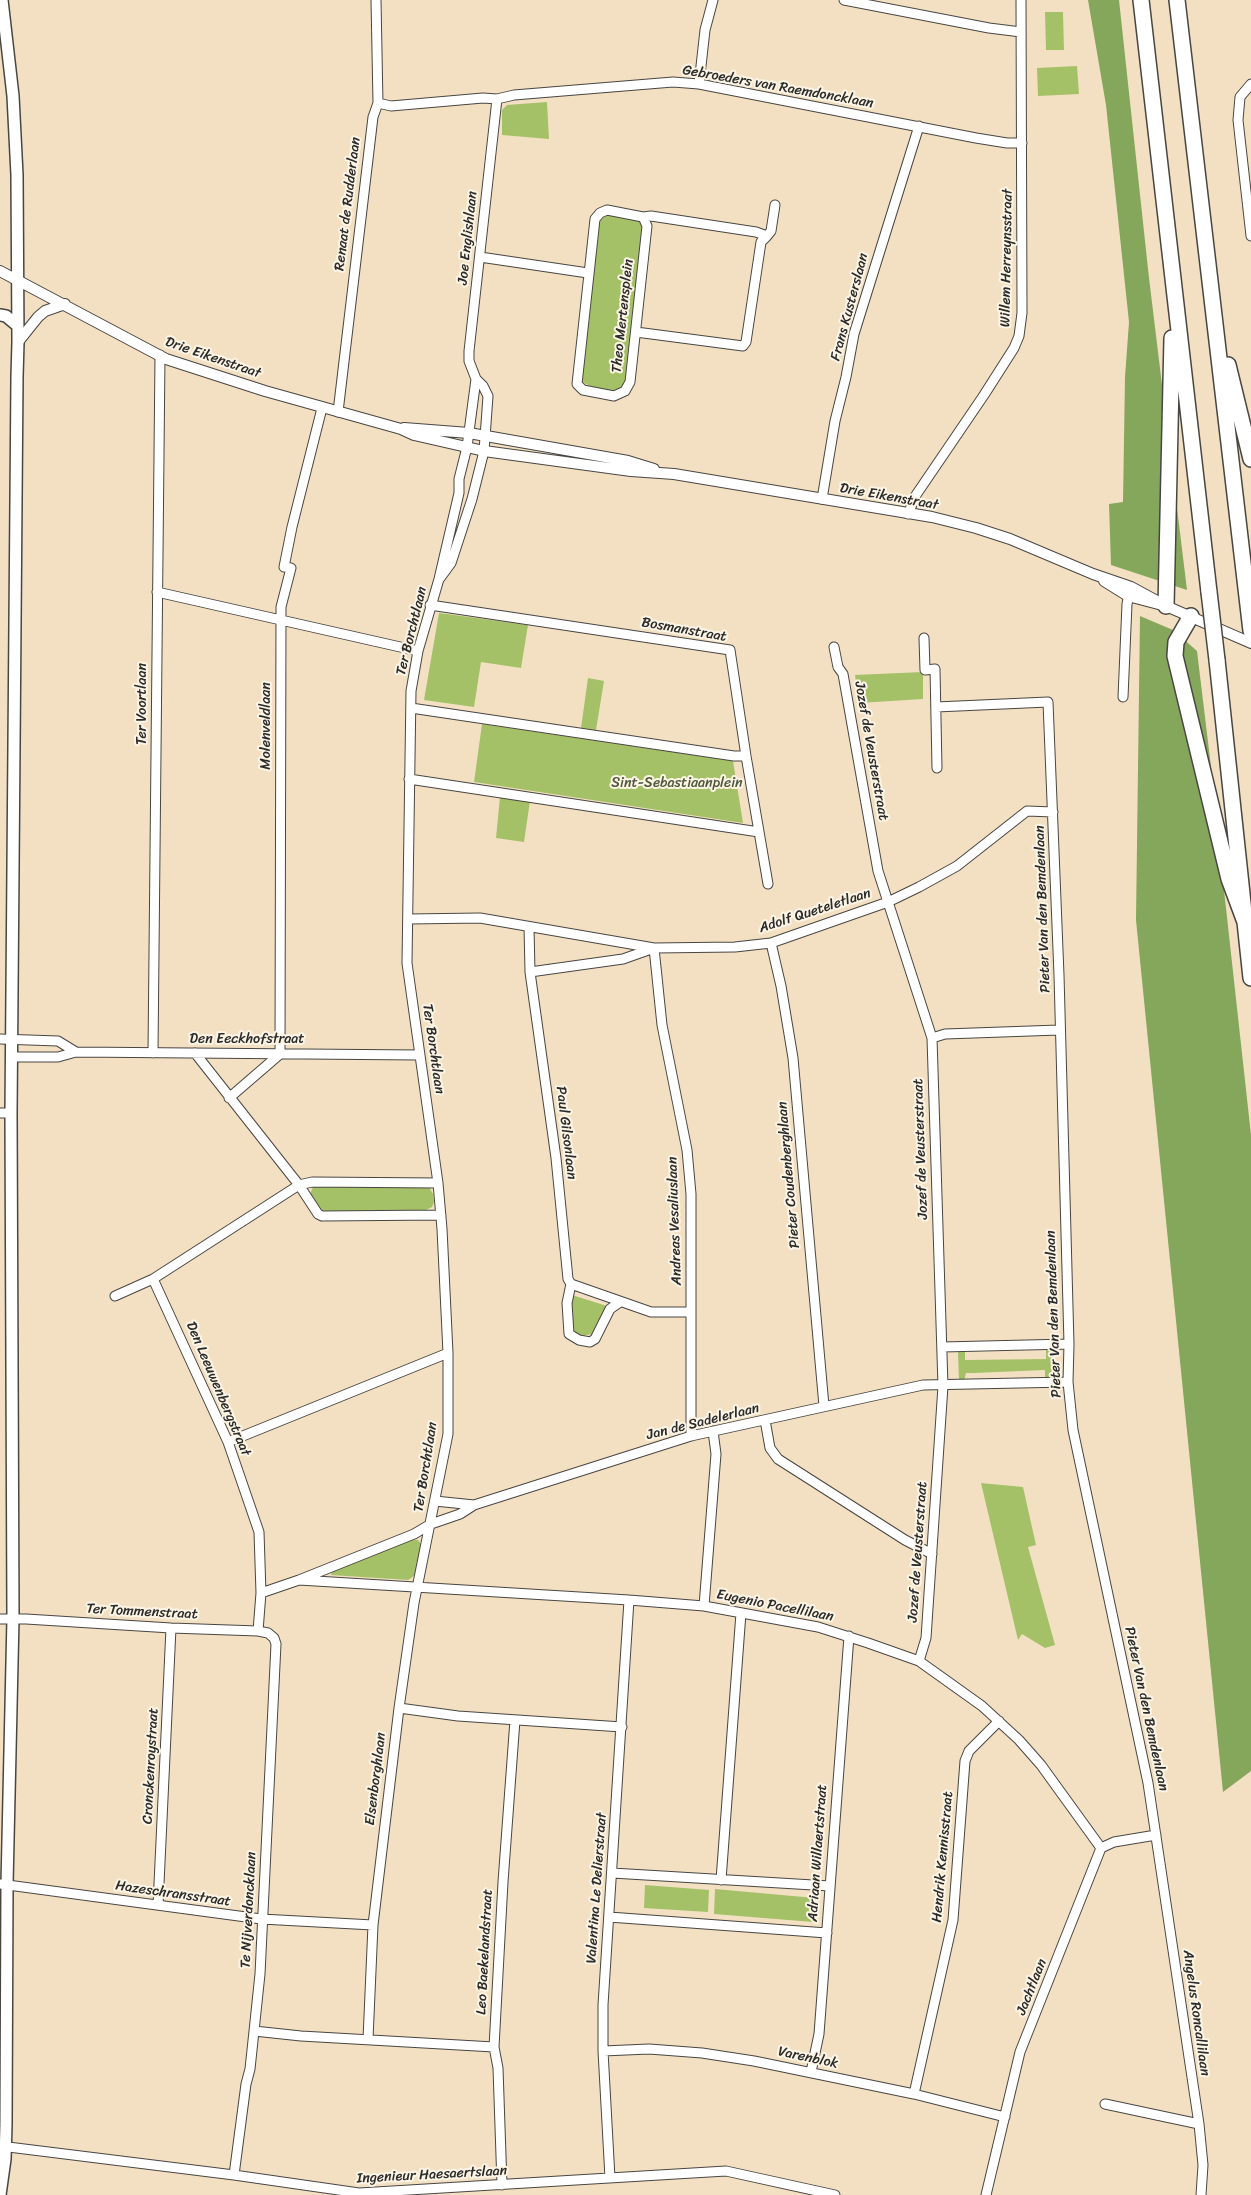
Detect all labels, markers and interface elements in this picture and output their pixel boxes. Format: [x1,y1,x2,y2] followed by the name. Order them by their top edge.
[681,62,875,112] street label: Gebroeders van Raemdoncklaan
[331,136,365,272] street label: Renaat de Rudderlaan
[997,189,1017,327] street label: Willem Herreynsstraat
[455,190,481,286] street label: Joe Englishlaan
[828,251,872,363] street label: Frans Kusterslaan
[609,258,637,374] street label: Theo Mertensplein
[163,334,263,382] street label: Drie Eikenstraat
[838,480,940,514] street label: Drie Eikenstraat
[393,585,431,677] street label: Ter Borchtlaan
[640,614,728,646] street label: Bosmanstraat
[134,663,150,745] street label: Ter Voortlaan
[850,680,892,822] street label: Jozef de Veusterstraat
[258,682,274,770] street label: Molenveldlaan
[611,775,743,791] park label: Sint-Sebastiaanplein
[1032,825,1054,993] street label: Pieter Van den Bemdenlaan
[757,885,873,937] street label: Adolf Queteletlaan
[418,1003,448,1095] street label: Ter Borchtlaan
[190,1031,304,1047] street label: Den Eeckhofstraat
[910,1078,932,1220] street label: Jozef de Veusterstraat
[552,1085,580,1181] street label: Paul Gilsonlaan
[774,1101,804,1249] street label: Pieter Coudenberghlaan
[664,1156,686,1286] street label: Andreas Vesaliuslaan
[1043,1230,1065,1398] street label: Pieter Van den Bemdenlaan
[182,1319,254,1459] street label: Den Leeuwenbergstraat
[645,1400,761,1444] street label: Jan de Sadelerlaan
[411,1421,441,1513] street label: Ter Borchtlaan
[905,1481,931,1623] street label: Jozef de Veusterstraat
[715,1586,835,1626] street label: Eugenio Pacellilaan
[86,1601,198,1623] street label: Ter Tommenstraat
[1120,1625,1172,1793] street label: Pieter Van den Bemdenlaan
[140,1708,162,1824] street label: Cronckenroystraat
[362,1732,390,1826] street label: Elsenborghlaan
[805,1784,831,1922] street label: Adriaan Willaertstraat
[929,1791,957,1923] street label: Hendrik Kennisstraat
[583,1812,611,1964] street label: Valentina Le Delierstraat
[238,1851,260,1969] street label: Te Nijverdoncklaan
[114,1878,232,1910] street label: Hazeschransstraat
[473,1889,497,2015] street label: Leo Baekelandstraat
[1179,1949,1213,2077] street label: Angelus Roncallilaan
[1013,1956,1051,2018] street label: Jachtlaan
[777,2043,839,2073] street label: Varenblok
[356,2163,508,2187] street label: Ingenieur Haesaertslaan

